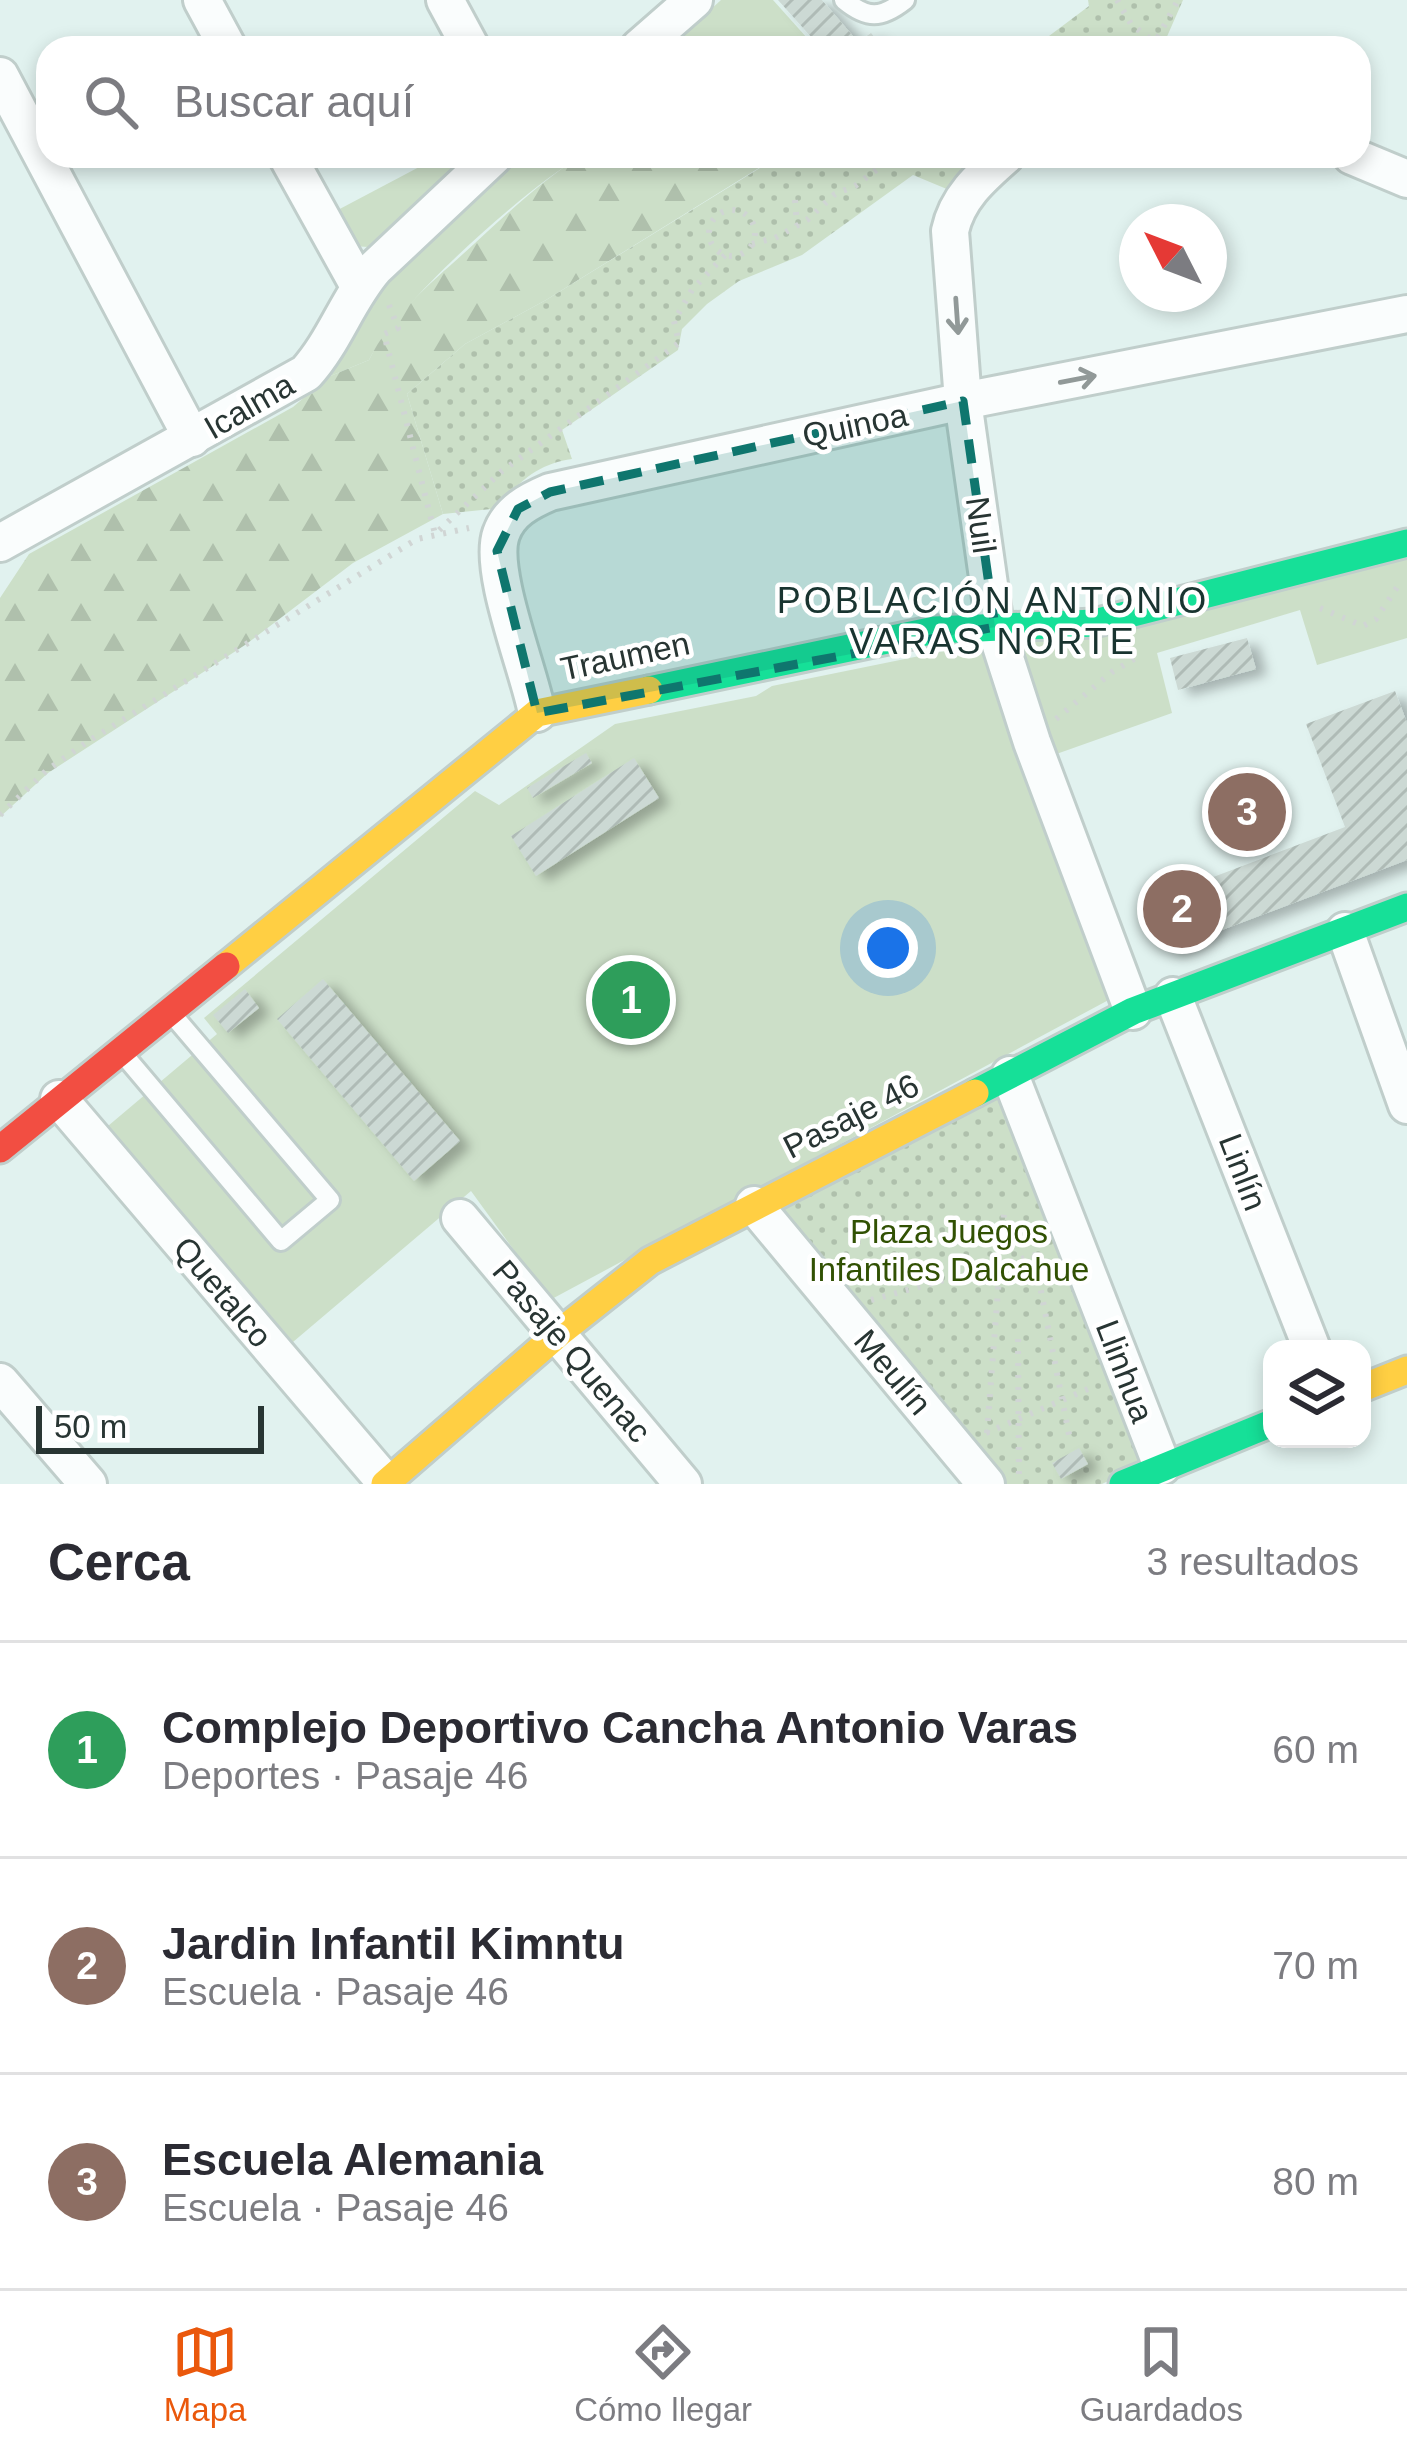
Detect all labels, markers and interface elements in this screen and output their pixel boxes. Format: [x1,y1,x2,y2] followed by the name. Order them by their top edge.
[36,36,1371,168] search box
[78,69,144,135] icon: search
[174,76,414,127] text: Buscar aquí
[1119,204,1227,312] north arrow
[945,296,968,335] one-way arrow
[198,365,301,446] street label: Icalma
[1058,367,1097,389] one-way arrow
[799,396,912,454] street label: Quinoa
[959,494,1003,556] street label: Nuil
[777,580,1209,662] district label: POBLACIÓN ANTONIO VARAS NORTE
[557,624,693,688] street label: Traumen
[1208,767,1286,857] pin: 3
[1143,864,1221,954] pin: 2
[858,918,918,978] your location
[592,955,670,1045] pin: 1
[777,1066,925,1166] street label: Pasaje 46
[1212,1129,1274,1215] street label: Linlín
[809,1213,1089,1288] park label: Plaza Juegos Infantiles Dalcahue
[166,1230,280,1354] street label: Quetalco
[485,1253,659,1449] street label: Pasaje Quenac
[1089,1315,1162,1428] street label: Llinhua
[847,1322,939,1422] street label: Meulín
[1263,1340,1371,1448] map controls
[1263,1340,1371,1448] button: layers
[36,1400,264,1453] scale bar
[54,1408,127,1445] text: 50 m
[48,1534,190,1591] text: Cerca
[1147,1540,1359,1583] text: 3 resultados
[162,1702,1078,1753] text: Complejo Deportivo Cancha Antonio Varas
[76,1728,98,1771] text: 1
[1272,1728,1359,1771] text: 60 m
[162,1754,528,1797] text: Deportes · Pasaje 46
[162,1918,625,1969] text: Jardin Infantil Kimntu
[76,1944,98,1987] text: 2
[1272,1944,1359,1987] text: 70 m
[162,1970,509,2013] text: Escuela · Pasaje 46
[162,2134,543,2185] text: Escuela Alemania
[76,2160,98,2203] text: 3
[1272,2160,1359,2203] text: 80 m
[162,2186,509,2229] text: Escuela · Pasaje 46
[164,2319,246,2429] tab: Mapa
[574,2319,752,2429] tab: Cómo llegar
[1080,2319,1243,2429] tab: Guardados

